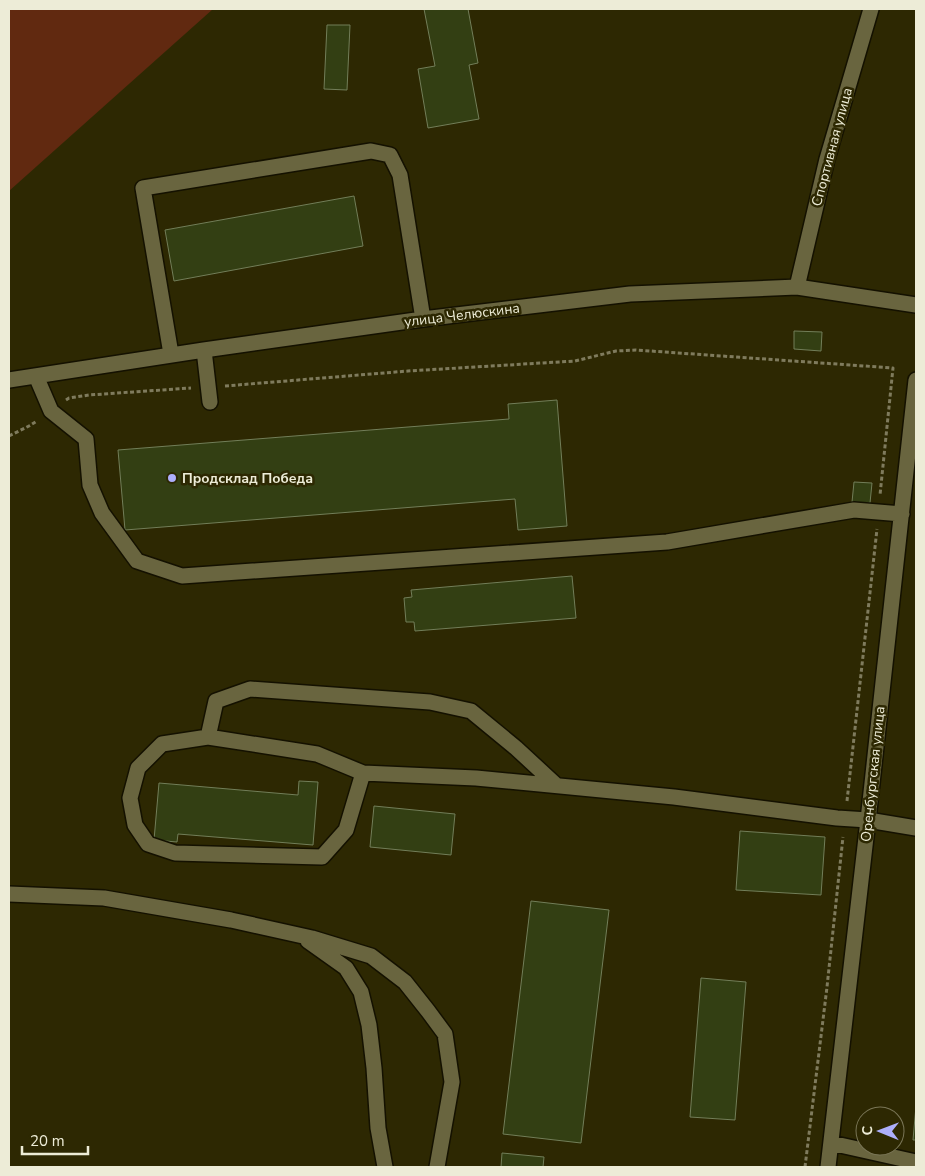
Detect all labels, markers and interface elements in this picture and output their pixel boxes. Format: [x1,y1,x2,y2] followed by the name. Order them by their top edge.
[807,86,857,208] street label: Спортивная улица
[403,298,521,332] street label: улица Челюскина
[182,469,313,488] place label: Продсклад Победа
[166,472,178,484] marker: Продсклад Победа
[856,705,890,843] street label: Оренбургская улица
[855,1106,905,1156] north arrow
[22,1124,89,1156] scale bar
[858,1125,877,1136] text: С
[30,1131,65,1151] text: 20 m

